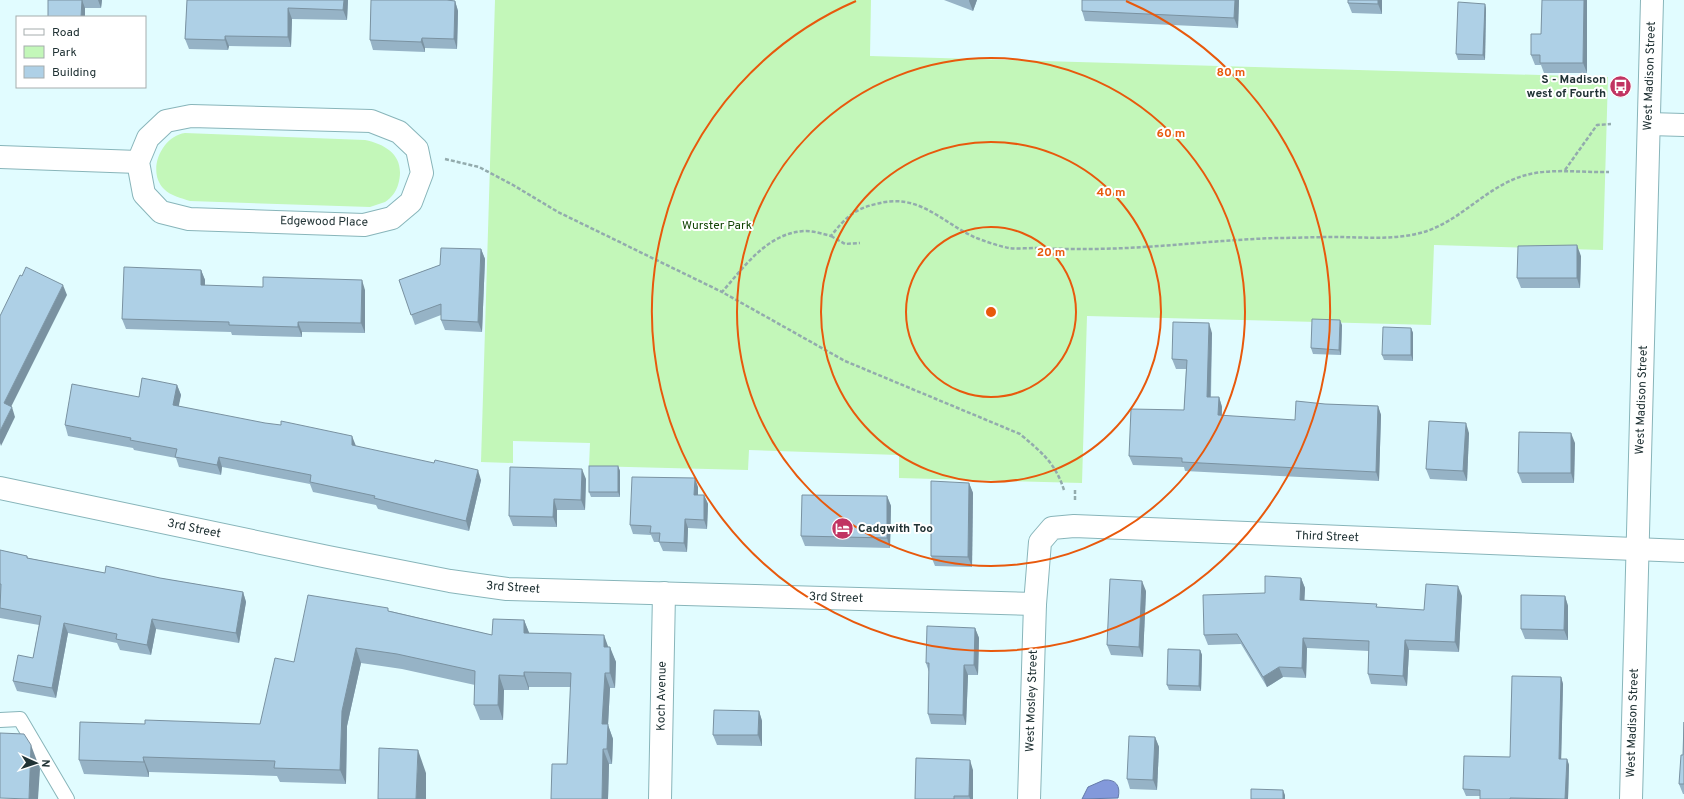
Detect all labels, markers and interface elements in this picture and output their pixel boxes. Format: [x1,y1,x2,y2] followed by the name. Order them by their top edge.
[16,16,146,88] legend
[1640,21,1660,131] street label: West Madison Street
[52,25,80,41] text: Road
[52,45,77,61] text: Park
[52,65,96,81] text: Building
[1217,65,1245,81] text: 80 m
[1526,72,1606,102] place label: S - Madison west of Fourth
[1608,74,1634,100] bus stop icon: S - Madison west of Fourth
[1157,126,1185,142] text: 60 m
[1096,185,1126,201] text: 40 m
[280,213,368,231] street label: Edgewood Place
[682,218,752,234] park label: Wurster Park
[1037,245,1065,261] text: 20 m
[984,305,998,319] centre of rings
[1632,345,1652,455] street label: West Madison Street
[166,516,222,542] street label: 3rd Street
[830,516,856,542] hotel icon: Cadgwith Too
[858,521,933,537] place label: Cadgwith Too
[1295,528,1359,546] street label: Third Street
[485,578,541,598] street label: 3rd Street
[809,589,863,607] street label: 3rd Street
[1022,650,1042,752] street label: West Mosley Street
[653,661,671,731] street label: Koch Avenue
[1623,668,1643,778] street label: West Madison Street
[16,743,56,783] north arrow
[38,759,52,768] text: N

